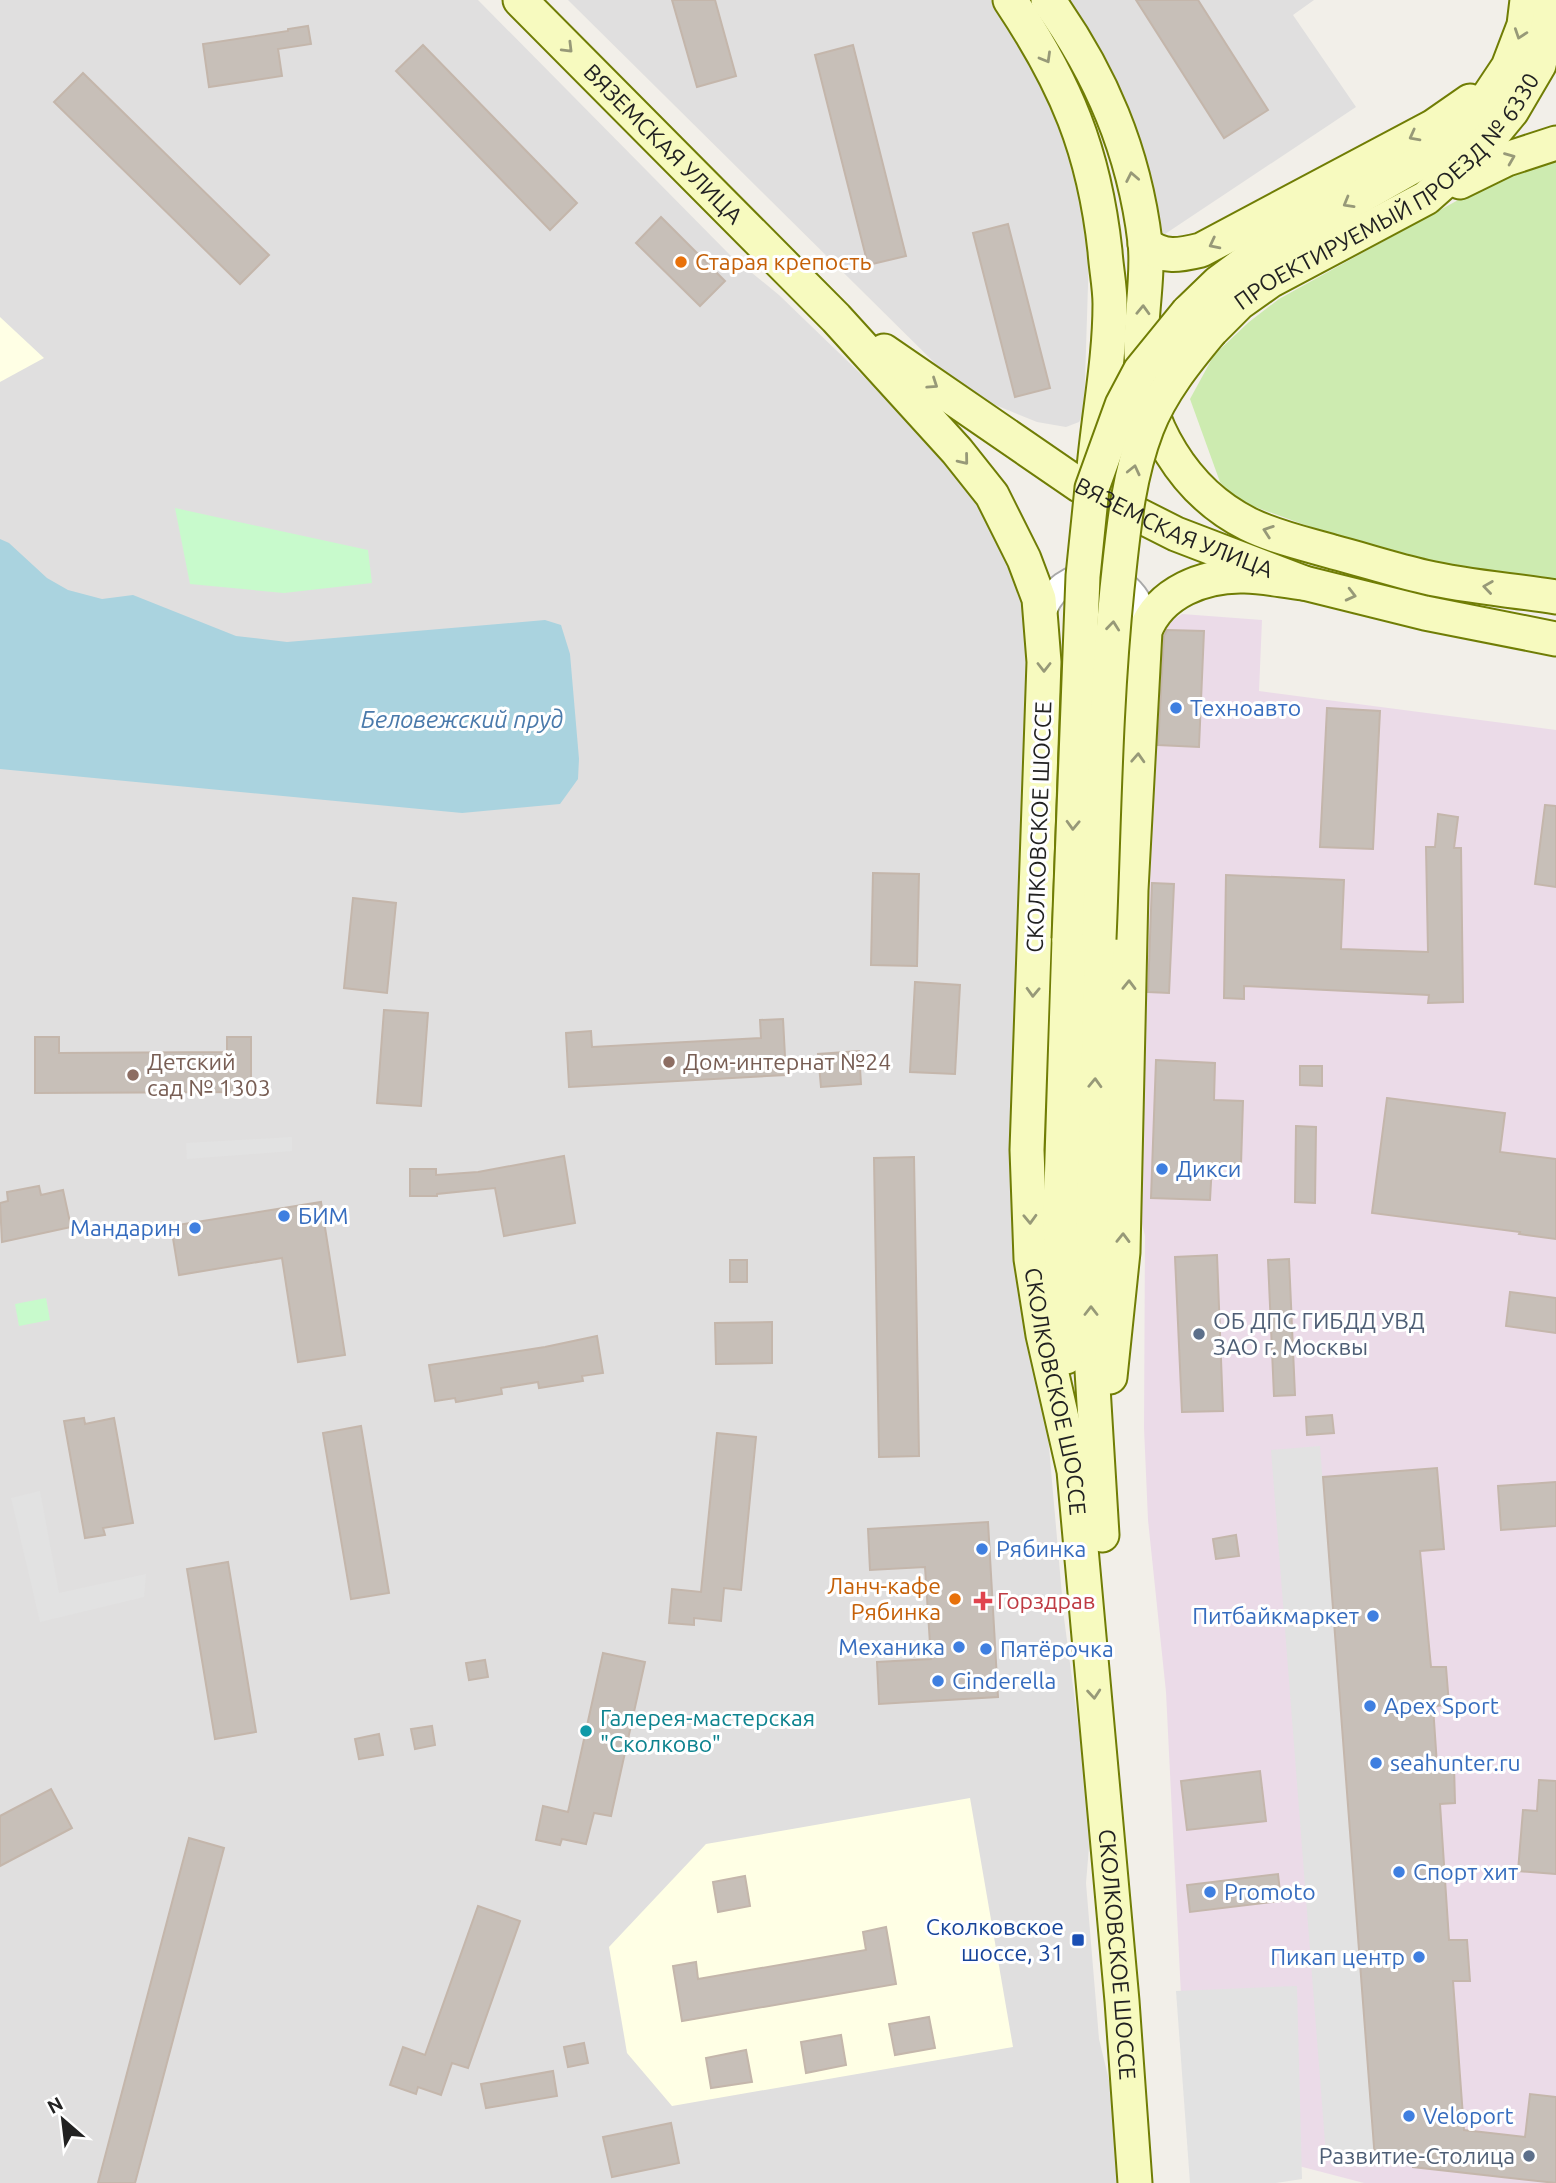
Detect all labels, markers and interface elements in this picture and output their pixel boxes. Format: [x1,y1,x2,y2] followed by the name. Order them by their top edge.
[1514,27,1528,40] one-way arrow
[560,40,573,53] one-way arrow
[1038,51,1051,64] one-way arrow
[579,59,748,228] street label: ВЯЗЕМСКАЯ УЛИЦА
[1229,68,1544,314] street label: ПРОЕКТИРУЕМЫЙ ПРОЕЗД № 6330
[1409,128,1421,141] one-way arrow
[1503,153,1515,167] one-way arrow
[1126,171,1141,183] one-way arrow
[1343,195,1356,208] one-way arrow
[1209,236,1221,249] one-way arrow
[695,249,871,274] place label: Старая крепость
[673,254,689,270] marker: Старая крепость
[1135,304,1150,315] one-way arrow
[925,376,938,389] one-way arrow
[955,452,968,464] one-way arrow
[1126,464,1141,476] one-way arrow
[1071,472,1277,582] street label: ВЯЗЕМСКАЯ УЛИЦА
[1263,525,1275,539] one-way arrow
[1483,580,1494,595] one-way arrow
[1345,587,1357,601] one-way arrow
[1105,620,1120,631] one-way arrow
[1036,662,1052,673] one-way arrow
[1190,695,1301,720] place label: Техноавто
[1168,700,1184,716] marker: Техноавто
[1022,701,1055,953] street label: СКОЛКОВСКОЕ ШОССЕ
[361,706,563,733] water label: Беловежский пруд
[1131,752,1146,763] one-way arrow
[1066,820,1081,831] one-way arrow
[1121,979,1136,990] one-way arrow
[1025,987,1040,998] one-way arrow
[147,1049,271,1100] place label: Детский сад № 1303
[683,1049,891,1074] place label: Дом-интернат №24
[661,1054,677,1070] marker: Дом-интернат №24
[125,1067,141,1083] marker: Детский сад № 1303
[1088,1078,1103,1089] one-way arrow
[1176,1156,1241,1181] place label: Дикси
[1154,1161,1170,1177] marker: Дикси
[298,1203,349,1228] place label: БИМ
[276,1208,292,1224] marker: БИМ
[1022,1214,1037,1225] one-way arrow
[70,1215,181,1240] place label: Мандарин
[187,1220,203,1236] marker: Мандарин
[1115,1232,1131,1243] one-way arrow
[1021,1266,1091,1516] street label: СКОЛКОВСКОЕ ШОССЕ
[1083,1305,1099,1316] one-way arrow
[1213,1308,1425,1359] place label: ОБ ДПС ГИБДД УВД ЗАО г. Москвы
[1191,1326,1207,1342] marker: ОБ ДПС ГИБДД УВД ЗАО г. Москвы
[996,1536,1086,1561] place label: Рябинка
[974,1541,990,1557] marker: Рябинка
[827,1573,941,1624] place label: Ланч-кафе Рябинка
[997,1588,1096,1613] place label: Горздрав
[947,1591,963,1607] marker: Ланч-кафе Рябинка
[975,1593,991,1609] marker: Горздрав
[1192,1603,1359,1628] place label: Питбайкмаркет
[1365,1608,1381,1624] marker: Питбайкмаркет
[838,1634,945,1659] place label: Механика
[1000,1636,1114,1661] place label: Пятёрочка
[951,1639,967,1655] marker: Механика
[978,1641,994,1657] marker: Пятёрочка
[952,1668,1056,1693] place label: Cinderella
[930,1673,946,1689] marker: Cinderella
[1086,1688,1101,1699] one-way arrow
[1384,1693,1499,1718] place label: Apex Sport
[1362,1698,1378,1714] marker: Apex Sport
[600,1705,815,1756] place label: Галерея-мастерская "Сколково"
[578,1723,594,1739] marker: Галерея-мастерская "Сколково"
[1390,1750,1521,1775] place label: seahunter.ru
[1368,1755,1384,1771] marker: seahunter.ru
[1094,1828,1141,2081] street label: СКОЛКОВСКОЕ ШОССЕ
[1413,1859,1518,1884] place label: Спорт хит
[1391,1864,1407,1880] marker: Спорт хит
[1224,1879,1316,1904] place label: Promoto
[1202,1884,1218,1900] marker: Promoto
[926,1914,1064,1965] place label: Сколковское шоссе, 31
[1070,1932,1086,1948] marker: Сколковское шоссе, 31
[1270,1944,1405,1969] place label: Пикап центр
[1411,1949,1427,1965] marker: Пикап центр
[28,2085,98,2155] north arrow
[44,2092,66,2118] text: N
[1423,2103,1514,2128] place label: Veloport
[1401,2108,1417,2124] marker: Veloport
[1319,2143,1515,2168] place label: Развитие-Столица
[1521,2148,1537,2164] marker: Развитие-Столица

